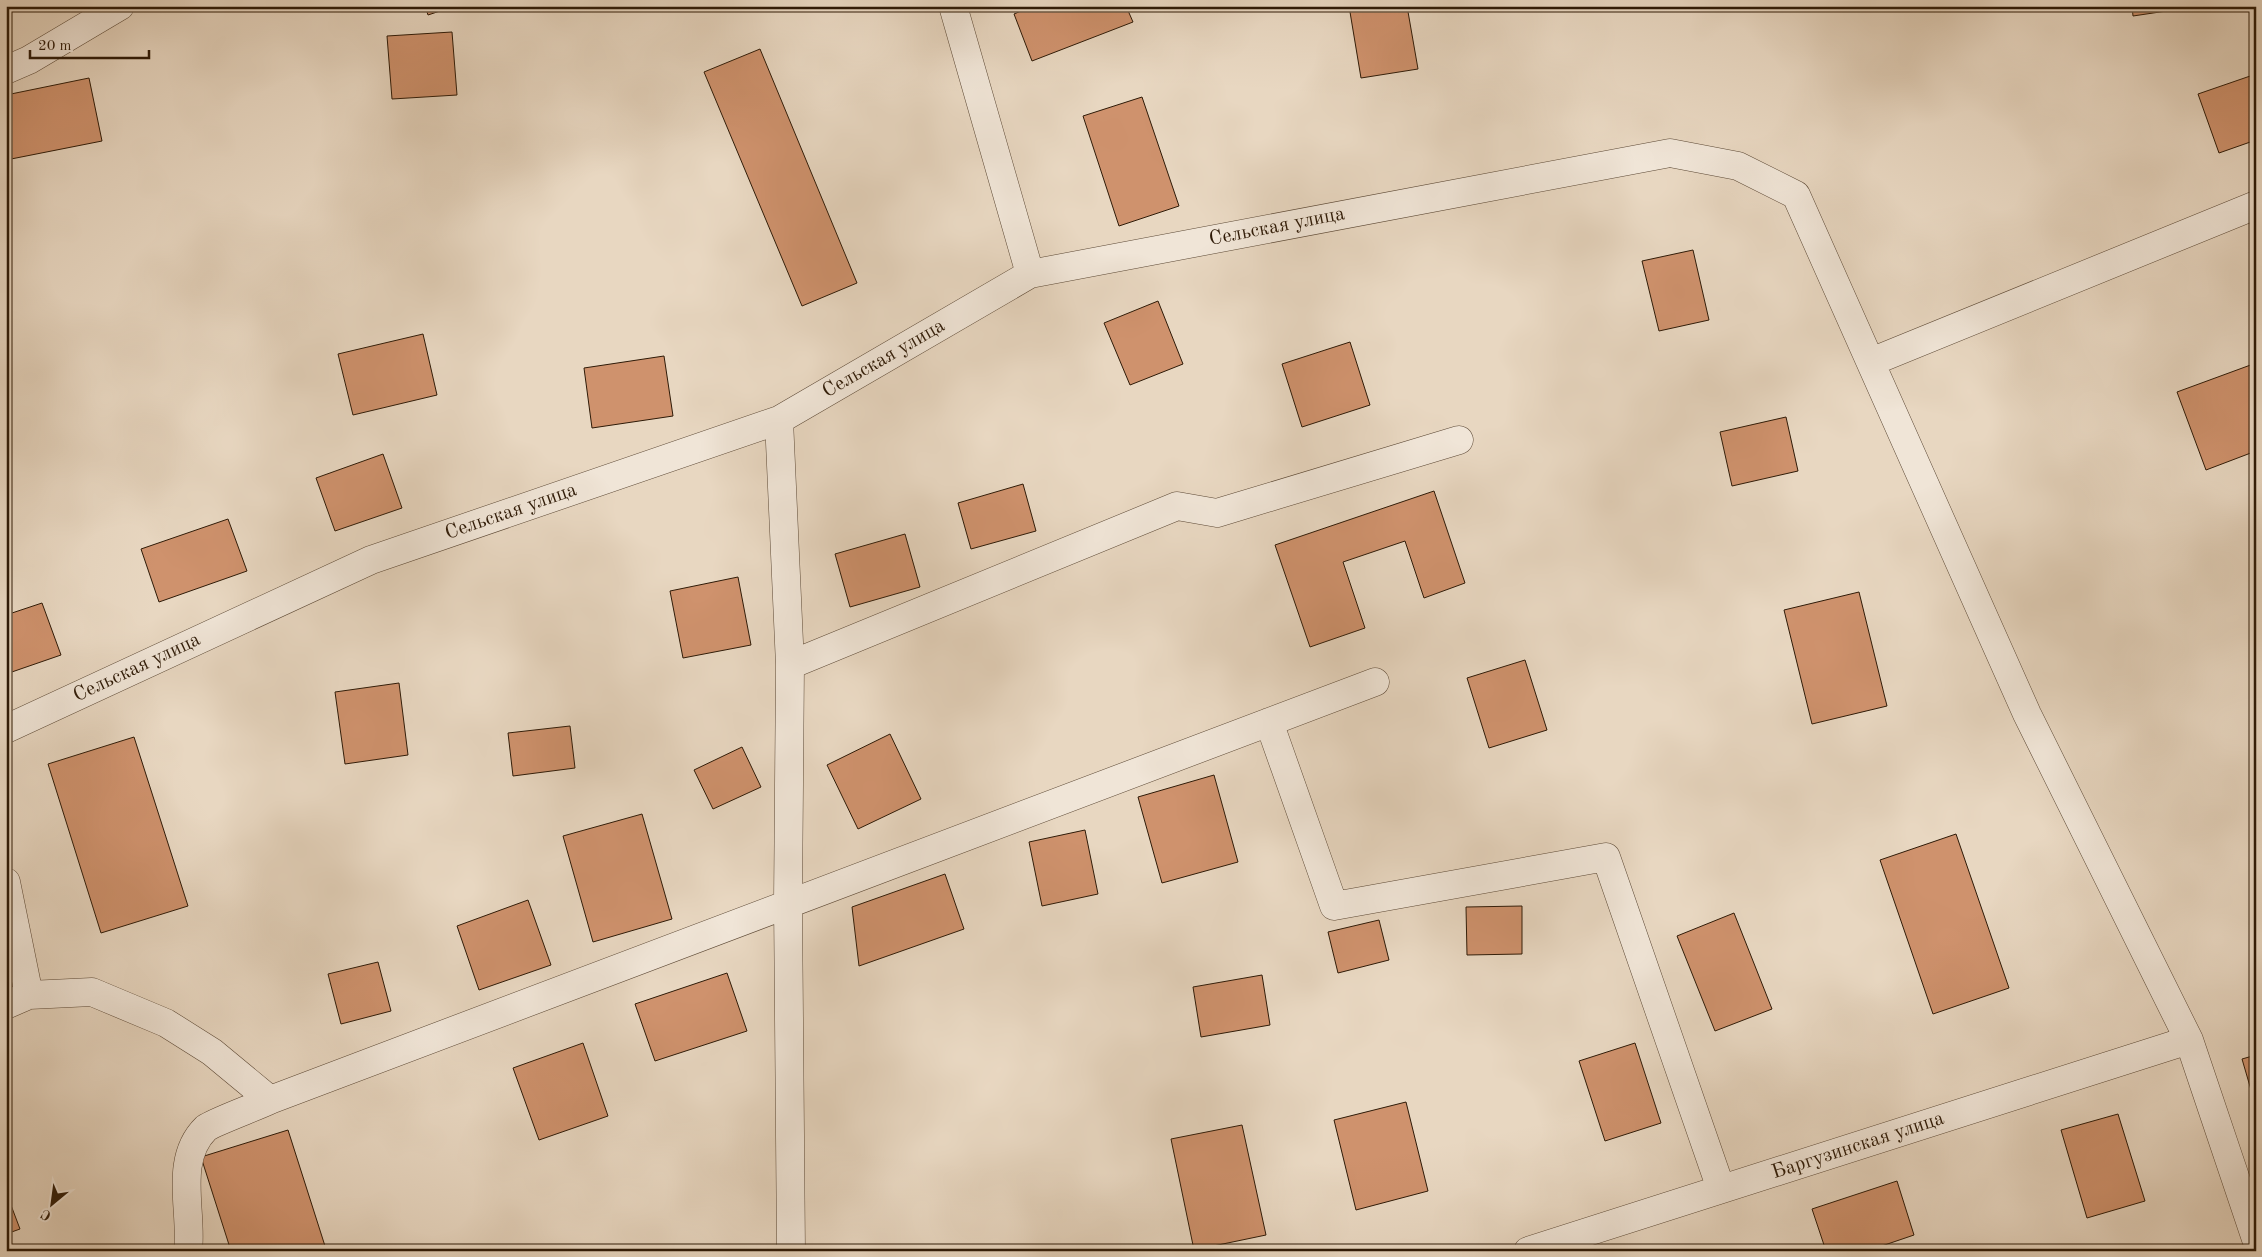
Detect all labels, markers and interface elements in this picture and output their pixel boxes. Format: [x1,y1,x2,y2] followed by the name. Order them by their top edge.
[30,28,149,60] scale bar
[38,39,72,54] text: 20 m
[1207,204,1347,250] street label: Сельская улица
[819,316,949,402] street label: Сельская улица
[443,480,580,544] street label: Сельская улица
[70,630,204,706] street label: Сельская улица
[1769,1109,1947,1183] street label: Баргузинская улица
[28,1180,78,1230] north arrow
[39,1206,54,1223] text: С

